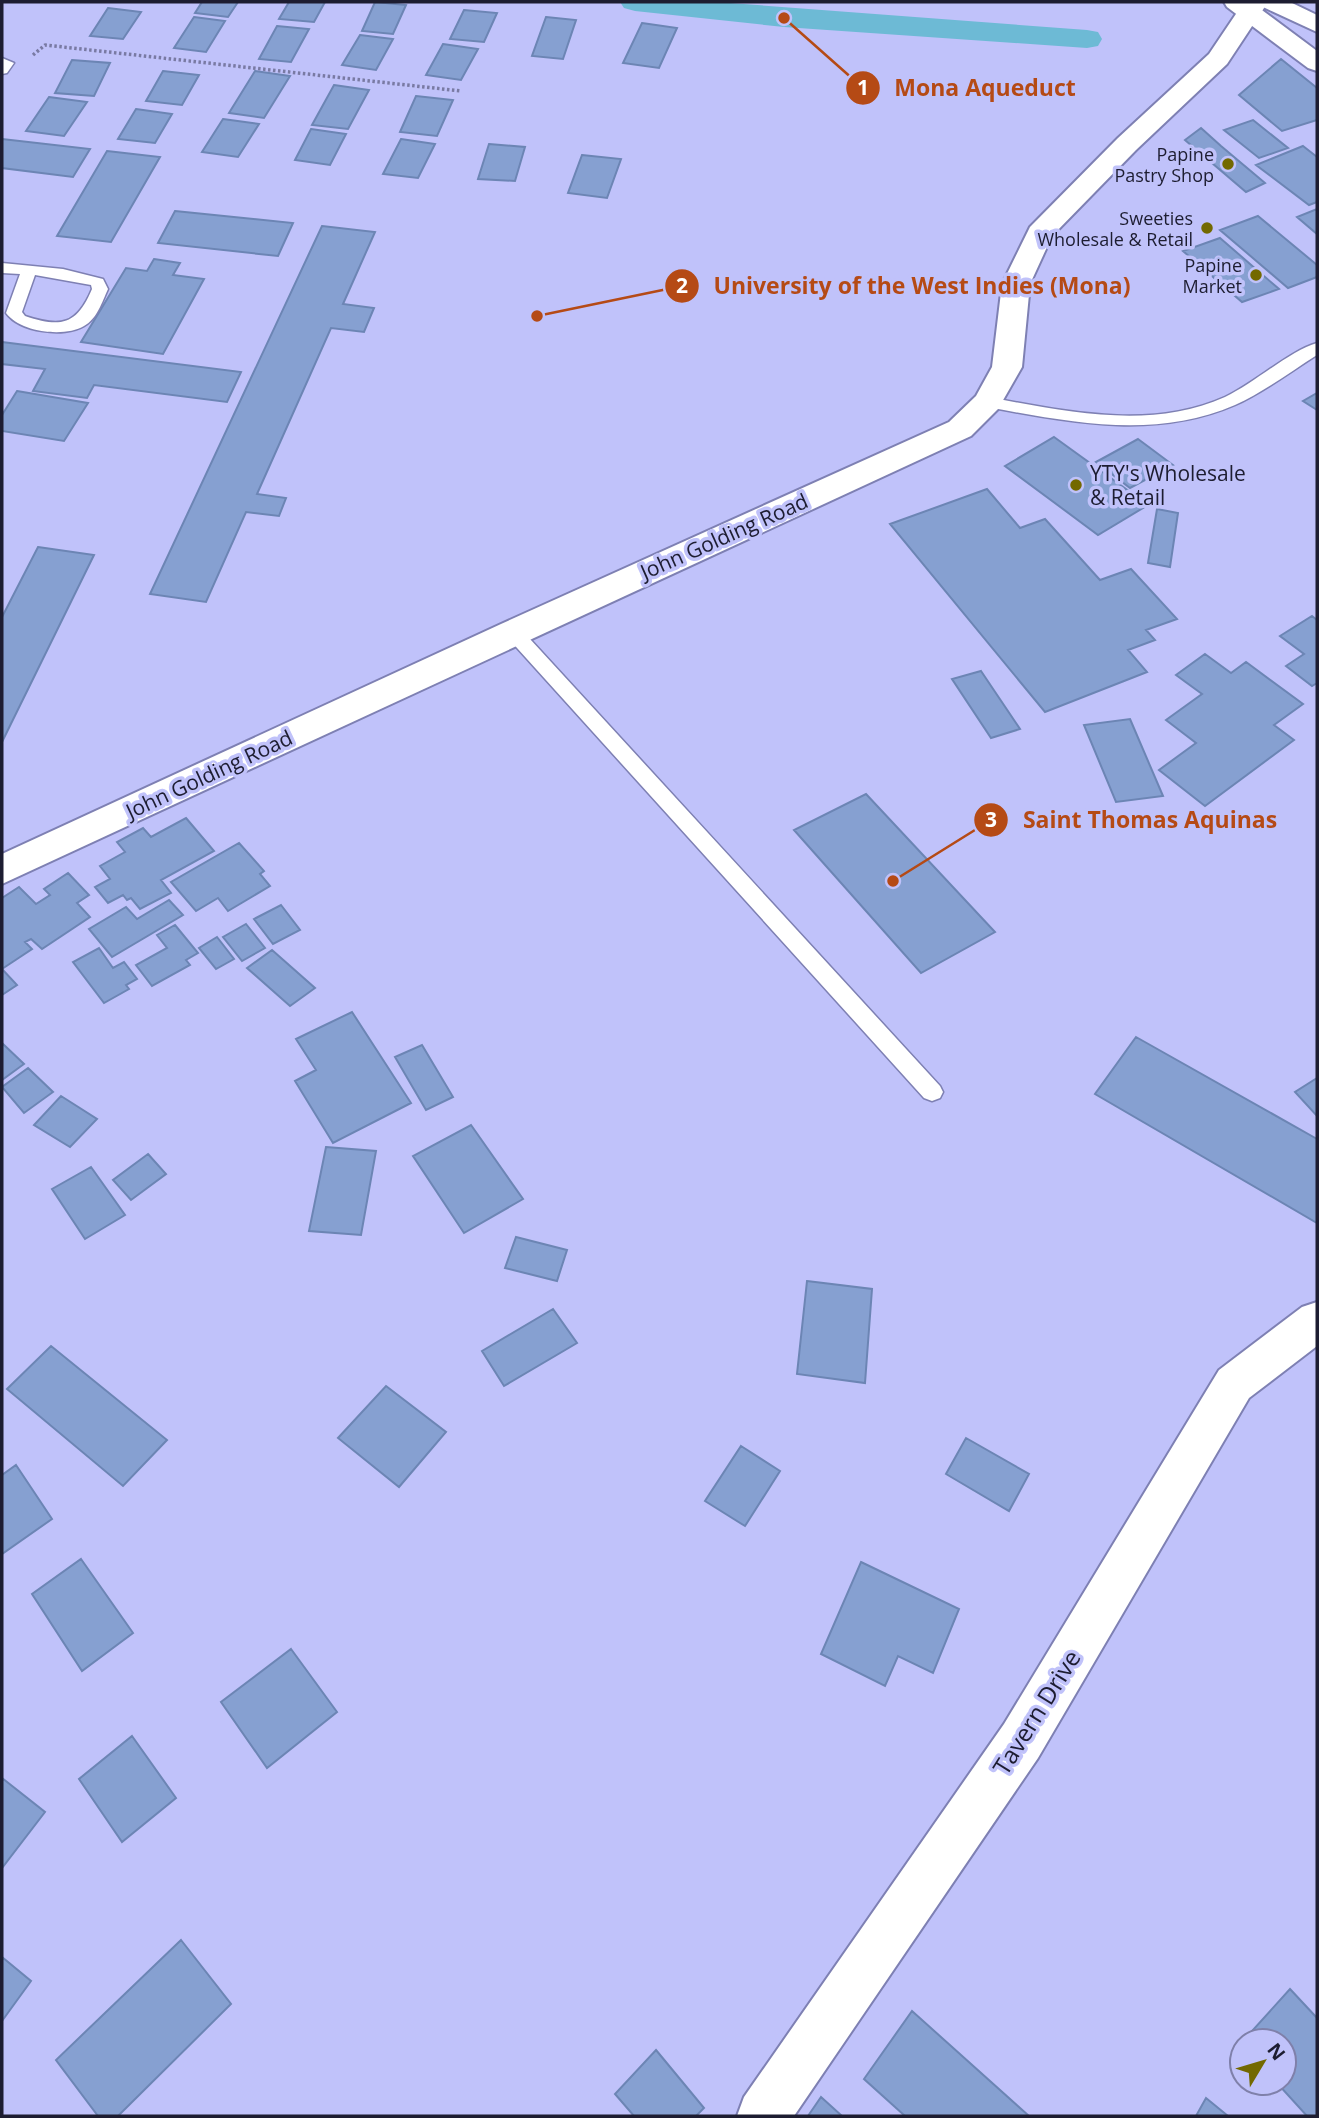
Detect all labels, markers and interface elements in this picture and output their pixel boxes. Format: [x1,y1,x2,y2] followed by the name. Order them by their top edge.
[846,66,1090,110] callout: Mona Aqueduct
[894,71,1076,103] text: Mona Aqueduct
[857,73,869,101] text: 1
[1114,142,1214,187] place label: Papine Pastry Shop
[1220,156,1236,172] marker: Papine Pastry Shop
[1037,206,1193,251] place label: Sweeties Wholesale & Retail
[1199,220,1215,236] marker: Sweeties Wholesale & Retail
[1182,253,1242,298] place label: Papine Market
[665,264,1145,308] callout: University of the West Indies (Mona)
[1248,267,1264,283] marker: Papine Market
[714,269,1130,301] text: University of the West Indies (Mona)
[676,271,688,299] text: 2
[1090,459,1246,511] place label: YTY's Wholesale & Retail
[1068,477,1084,493] marker: YTY's Wholesale & Retail
[634,486,812,586] street label: John Golding Road
[119,723,297,826] street label: John Golding Road
[974,798,1291,842] callout: Saint Thomas Aquinas
[1023,803,1277,835] text: Saint Thomas Aquinas
[985,805,997,833] text: 3
[985,1643,1087,1781] street label: Tavern Drive
[1228,2027,1298,2097] north arrow
[1261,2037,1291,2066] text: N

